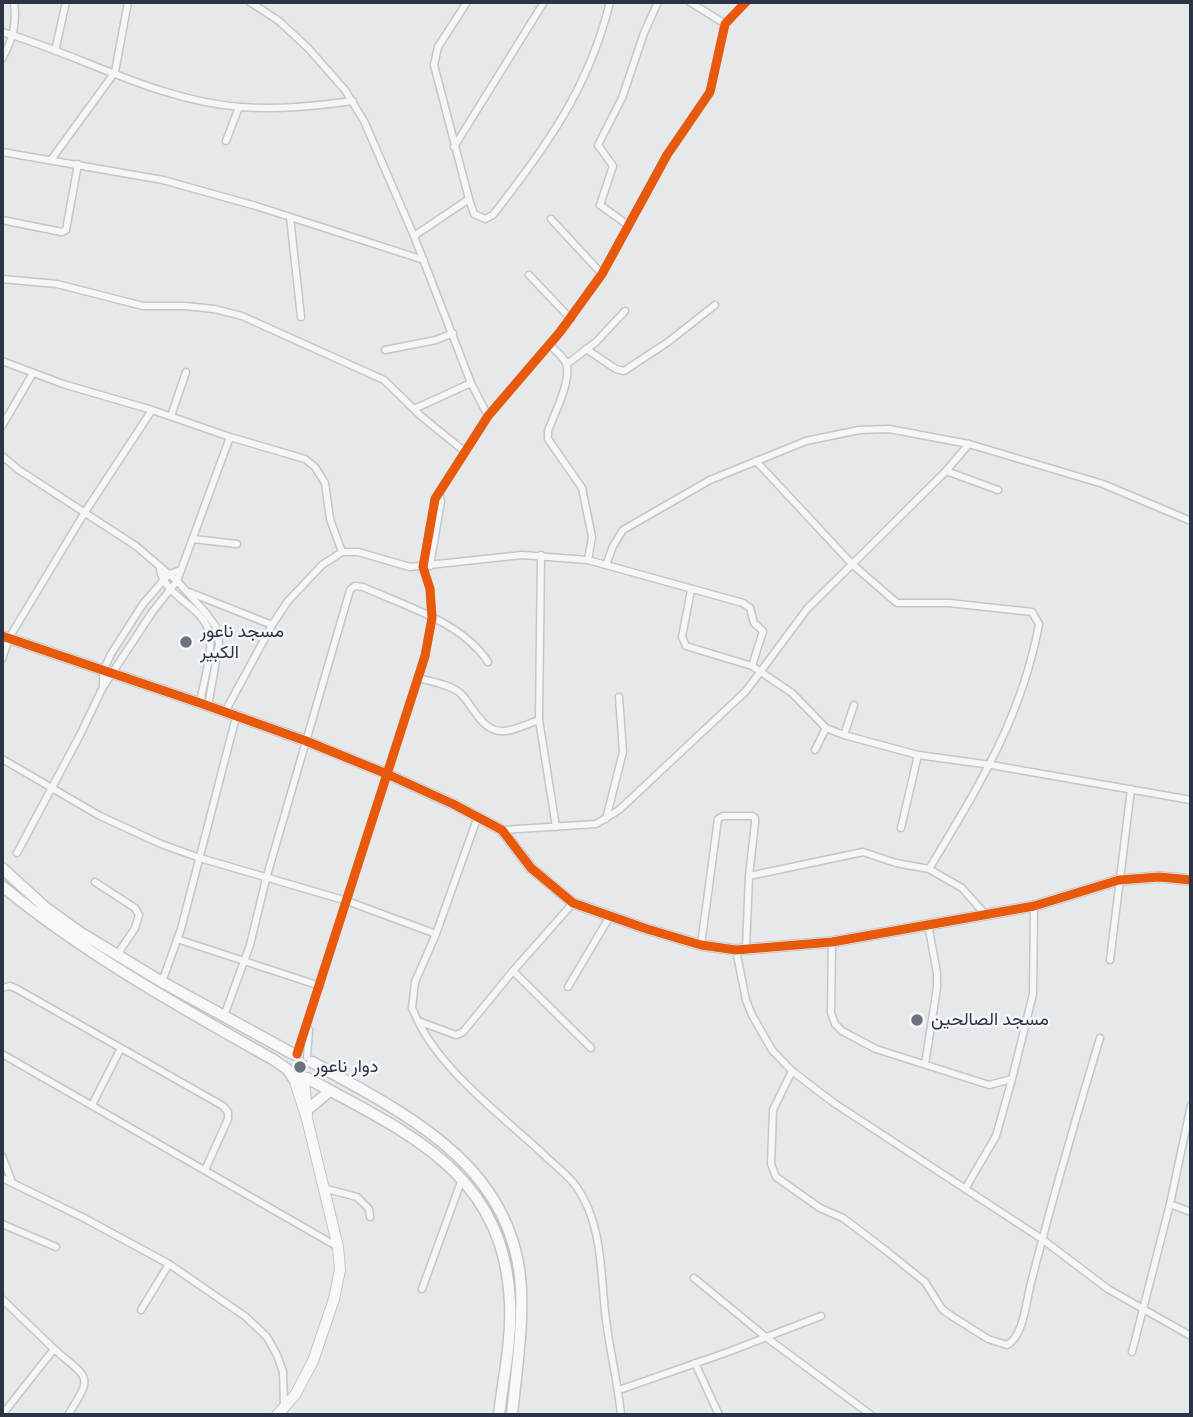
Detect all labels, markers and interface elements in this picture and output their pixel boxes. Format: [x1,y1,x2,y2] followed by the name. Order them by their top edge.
[200,621,284,664] place label: مسجد ناعور الكبير
[178,634,194,650] marker: مسجد ناعور الكبير
[931,1009,1049,1031] place label: مسجد الصالحين
[909,1012,925,1028] marker: مسجد الصالحين
[314,1056,378,1078] place label: دوار ناعور
[292,1059,308,1075] marker: دوار ناعور

